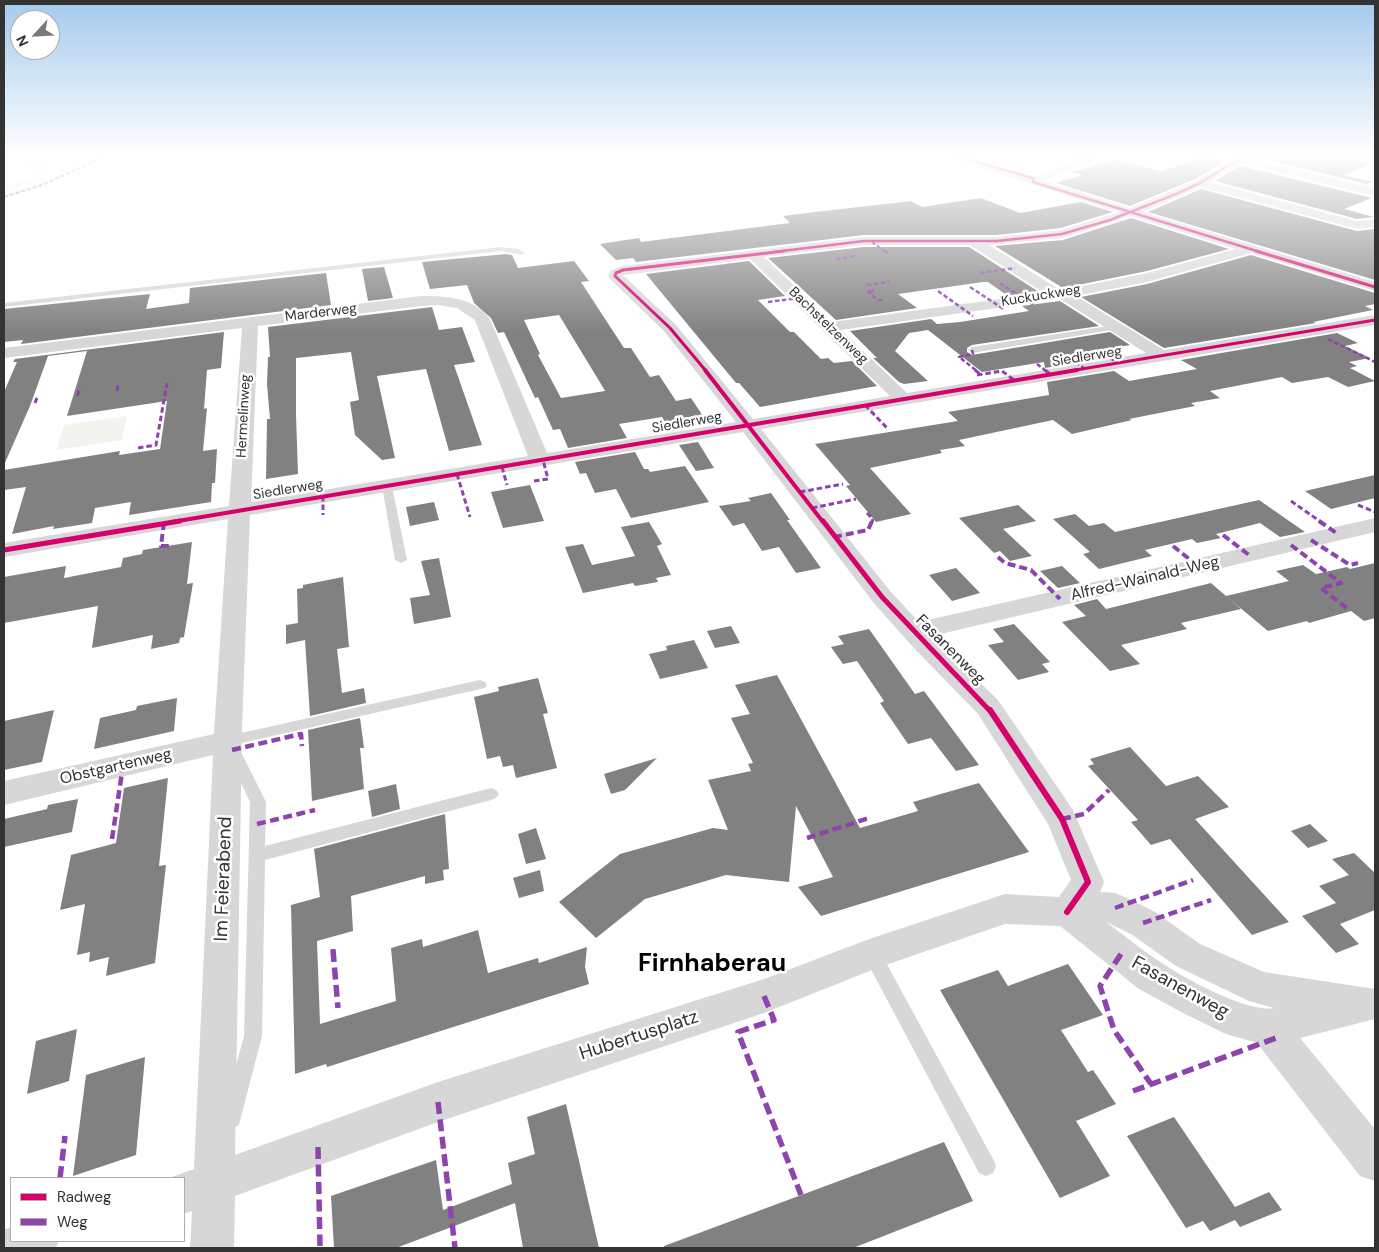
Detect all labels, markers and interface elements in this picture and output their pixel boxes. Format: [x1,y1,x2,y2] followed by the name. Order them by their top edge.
[10,10,60,60] north arrow
[12,32,33,49] text: N
[1000,281,1082,311] street label: Kuckuckweg
[785,284,871,368] street label: Bachstelzenweg
[284,300,358,326] street label: Marderweg
[1051,343,1123,371] street label: Siedlerweg
[233,374,255,458] street label: Hermelinweg
[651,409,723,437] street label: Siedlerweg
[252,476,324,504] street label: Siedlerweg
[1069,553,1221,605] street label: Alfred-Wainald-Weg
[911,611,989,689] street label: Fasanenweg
[58,745,174,789] street label: Obstgartenweg
[210,816,238,942] street label: Im Feierabend
[638,949,786,979] district label: Firnhaberau
[1127,952,1233,1024] street label: Fasanenweg
[577,1006,701,1066] street label: Hubertusplatz
[10,1177,185,1242] legend
[57,1187,111,1207] text: Radweg
[57,1212,88,1232] text: Weg

